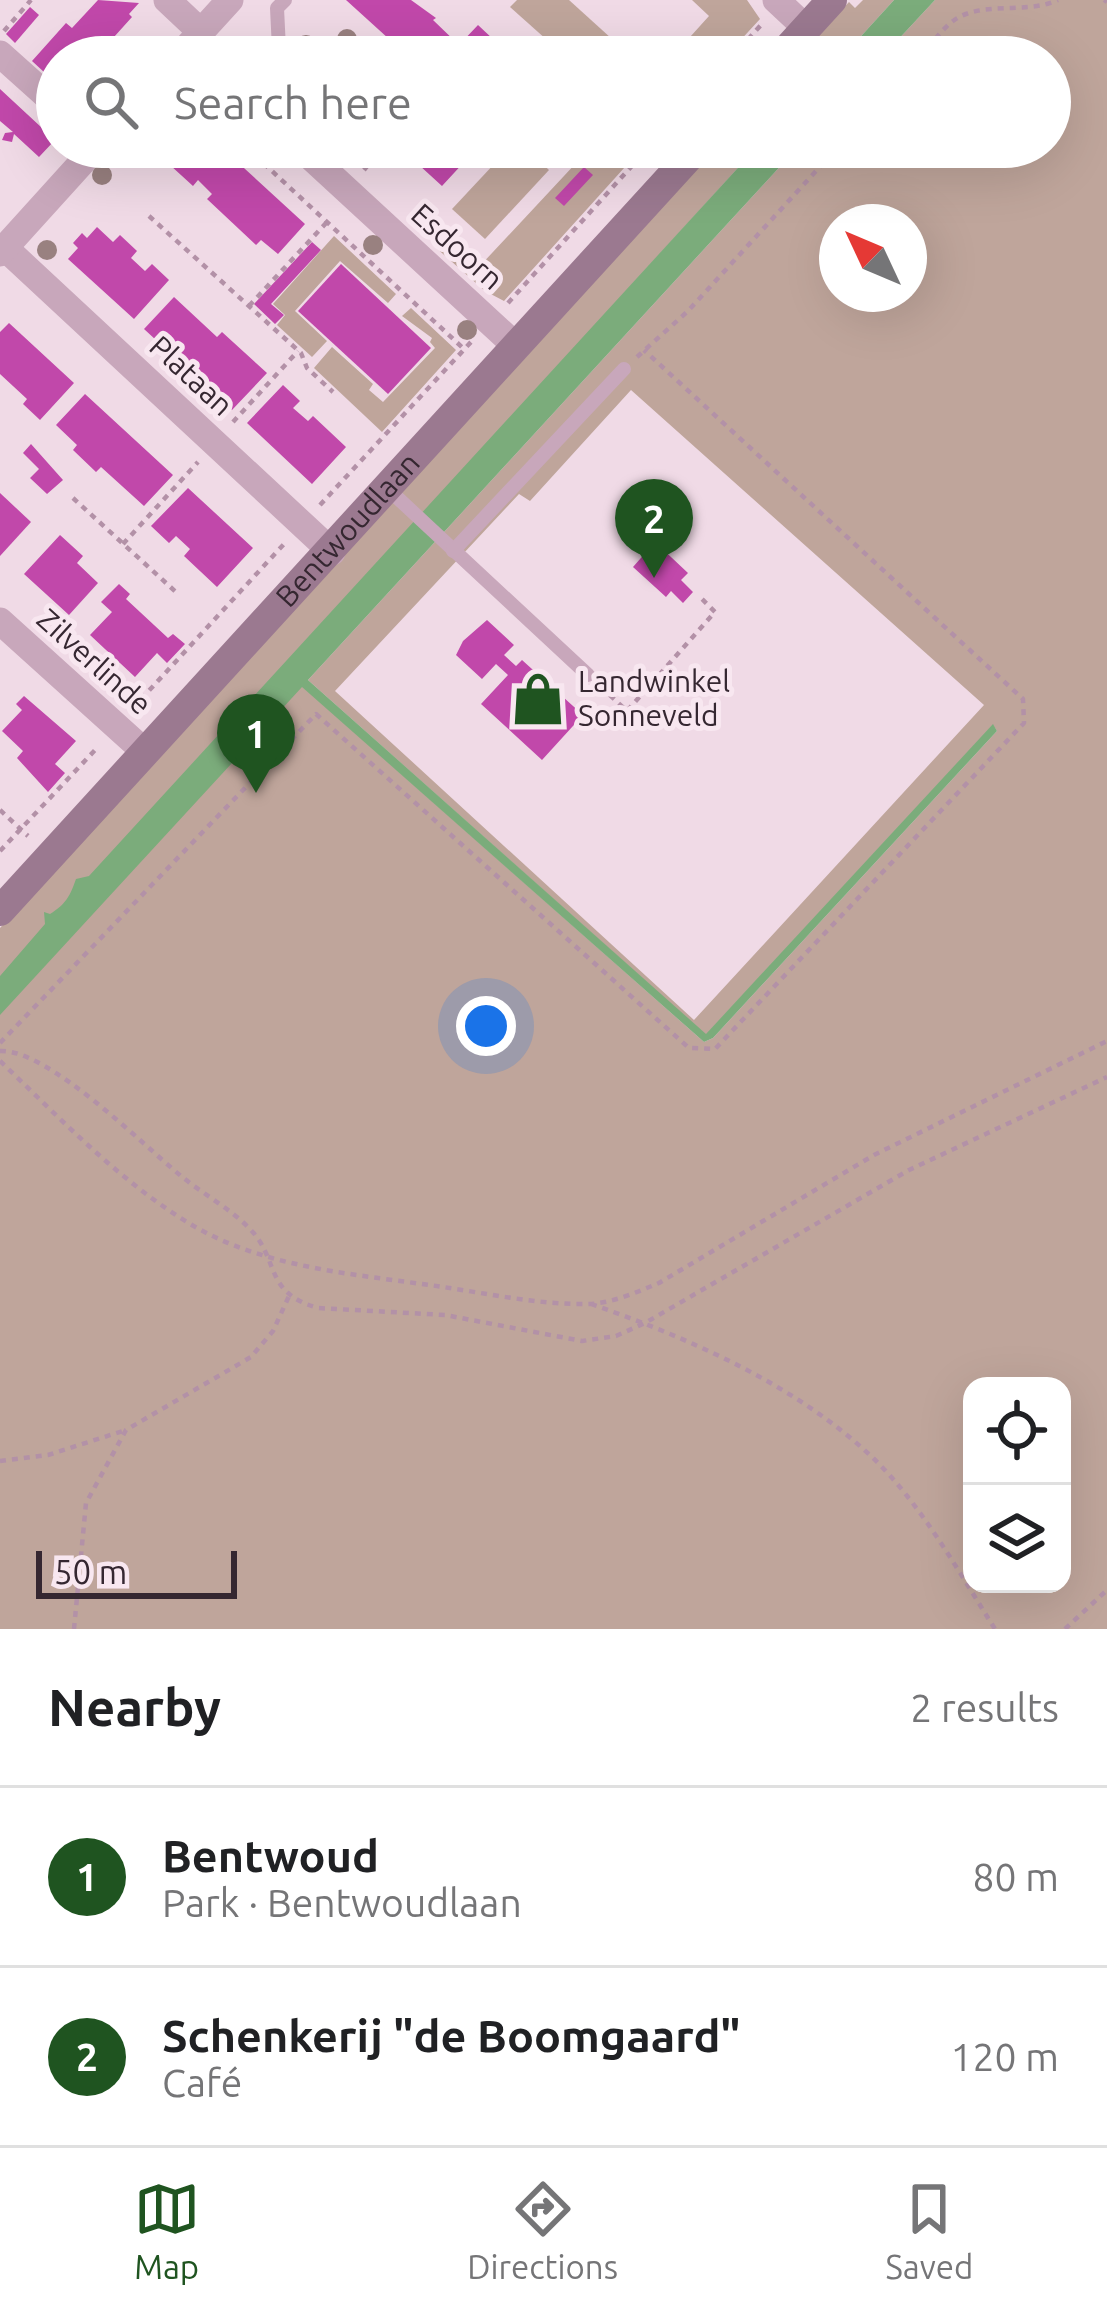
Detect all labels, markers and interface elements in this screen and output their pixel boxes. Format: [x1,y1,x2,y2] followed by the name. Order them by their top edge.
[36,36,1071,168] search box
[78,69,144,135] icon: search
[174,77,412,128] text: Search here
[405,196,510,296] street label: Esdoorn
[819,204,927,312] north arrow
[143,328,240,422] street label: Plataan
[269,446,426,613] street label: Bentwoudlaan
[615,479,693,578] pin: 2
[31,601,159,721] street label: Zilverlinde
[578,664,730,732] place label: Landwinkel Sonneveld
[509,670,567,728] shop icon: Landwinkel Sonneveld
[217,694,295,793] pin: 1
[456,996,516,1056] your location
[963,1377,1071,1593] map controls
[963,1377,1071,1485] button: locate
[963,1485,1071,1593] button: layers
[36,1545,237,1598] scale bar
[54,1553,127,1590] text: 50 m
[48,1678,221,1736] text: Nearby
[910,1686,1059,1729] text: 2 results
[162,1830,379,1881] text: Bentwoud
[76,1855,98,1898] text: 1
[972,1855,1059,1898] text: 80 m
[162,1881,522,1924] text: Park · Bentwoudlaan
[162,2010,741,2061] text: Schenkerij "de Boomgaard"
[76,2035,98,2078] text: 2
[950,2035,1059,2078] text: 120 m
[162,2061,242,2104] text: Café
[134,2176,200,2285] tab: Map
[467,2176,618,2285] tab: Directions
[885,2176,973,2285] tab: Saved

